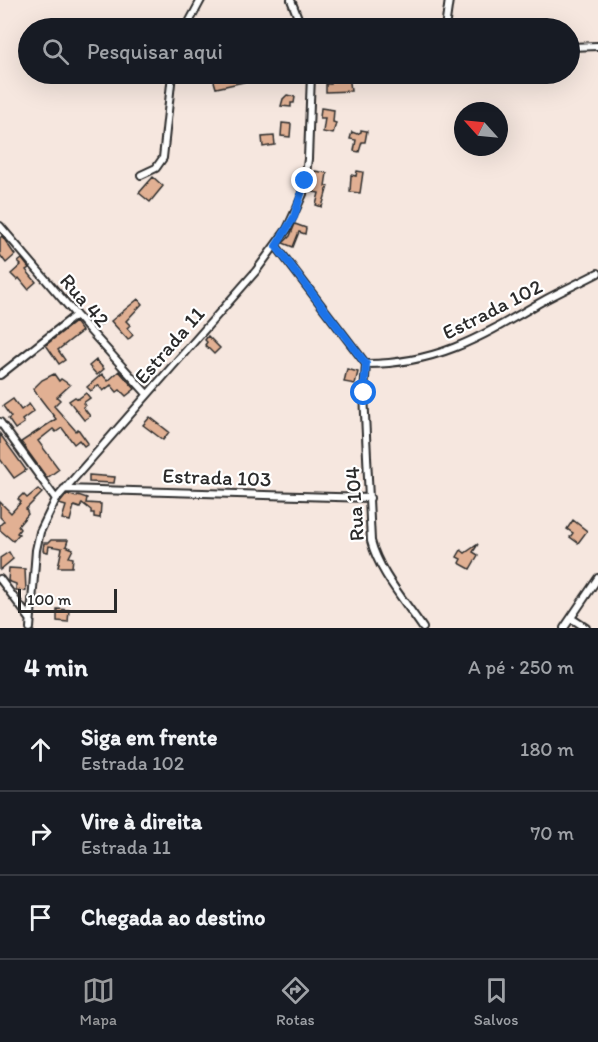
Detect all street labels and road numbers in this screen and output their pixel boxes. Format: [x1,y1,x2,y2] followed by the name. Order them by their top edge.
[55,268,115,332] street label: Rua 42
[438,273,546,345] street label: Estrada 102
[129,301,209,389] street label: Estrada 11
[162,463,272,491] street label: Estrada 103
[339,466,369,542] street label: Rua 104

